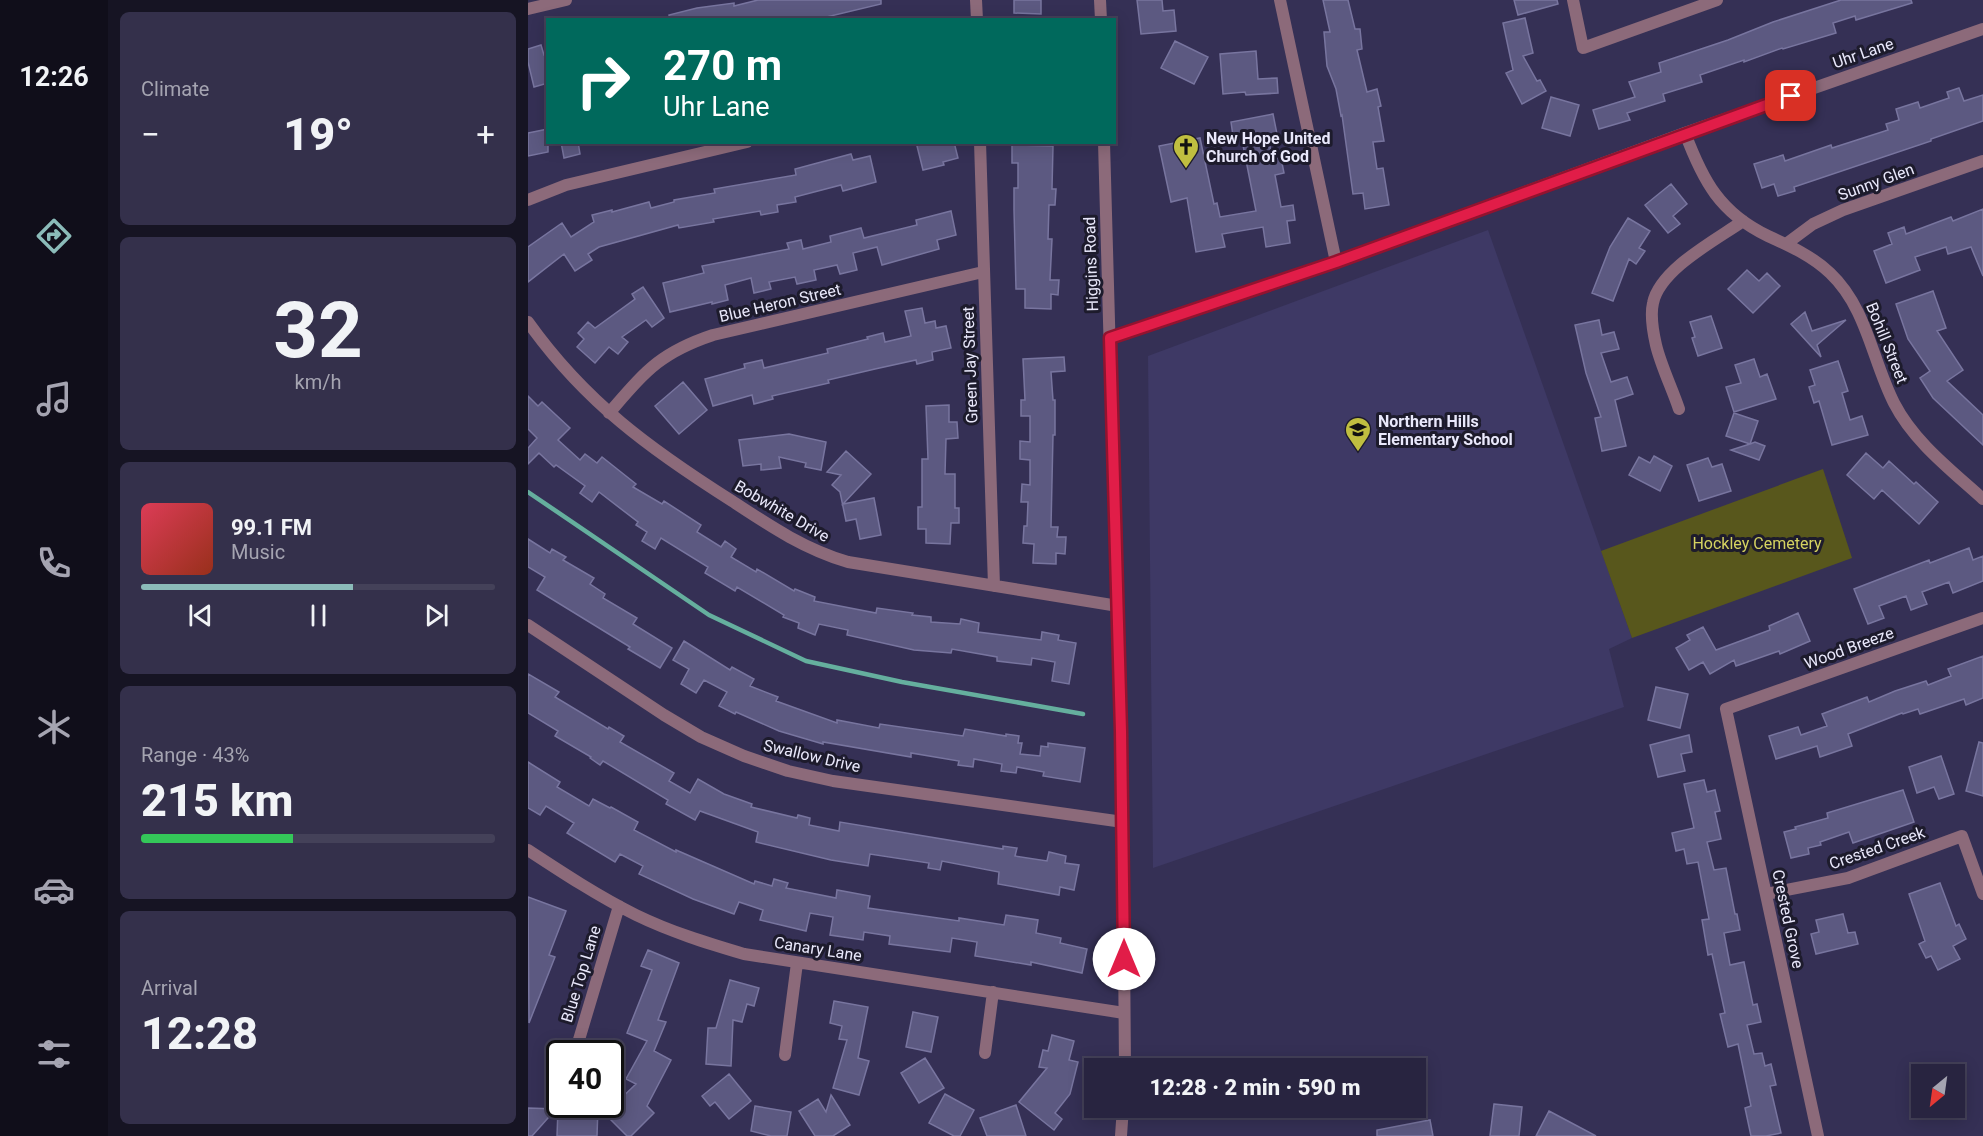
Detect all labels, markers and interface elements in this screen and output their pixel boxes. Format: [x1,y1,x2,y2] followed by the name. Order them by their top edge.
[1830,34,1896,72] street label: Uhr Lane
[663,41,782,90] text: 270 m
[564,42,642,120] icon: right
[19,61,89,93] text: 12:26
[1765,70,1816,121] pin
[141,77,209,101] text: Climate
[1774,79,1807,112] icon: arrive
[663,91,770,123] text: Uhr Lane
[283,108,353,161] text: 19°
[141,115,160,154] text: −
[476,115,495,154] text: +
[1206,129,1330,166] place label: New Hope United Church of God
[1171,132,1201,170] church icon: New Hope United Church of God
[1835,159,1917,205] street label: Sunny Glen
[33,215,75,257] icon: directions
[1080,216,1102,312] street label: Higgins Road
[717,280,843,326] street label: Blue Heron Street
[273,285,363,376] text: 32
[1862,300,1912,386] street label: Bohill Street
[958,306,982,424] street label: Green Jay Street
[295,370,341,394] text: km/h
[33,378,75,420] icon: music
[1378,412,1513,449] place label: Northern Hills Elementary School
[1343,415,1373,453] school or university icon: Northern Hills Elementary School
[731,476,833,546] street label: Bobwhite Drive
[231,515,312,540] text: 99.1 FM
[1692,534,1822,553] park label: Hockley Cemetery
[231,540,285,564] text: Music
[33,542,75,584] icon: phone
[184,599,217,632] icon: previous
[302,599,335,632] icon: pause
[420,599,453,632] icon: next
[1802,623,1896,673] street label: Wood Breeze
[33,706,75,748] icon: climate
[762,736,862,776] street label: Swallow Drive
[141,743,249,767] text: Range · 43%
[141,774,293,827] text: 215 km
[1827,822,1928,873] street label: Crested Creek
[1768,868,1808,970] street label: Crested Grove
[33,869,75,911] icon: car
[557,923,605,1025] street label: Blue Top Lane
[1092,927,1156,991] position arrow
[773,933,863,965] street label: Canary Lane
[141,976,198,1000] text: Arrival
[141,1007,258,1060] text: 12:28
[33,1033,75,1075] icon: filters
[546,1040,624,1118] speed limit sign: 40
[1911,1064,1965,1118] north arrow
[1911,1064,1965,1118] map controls
[1150,1075,1360,1100] text: 12:28 · 2 min · 590 m

